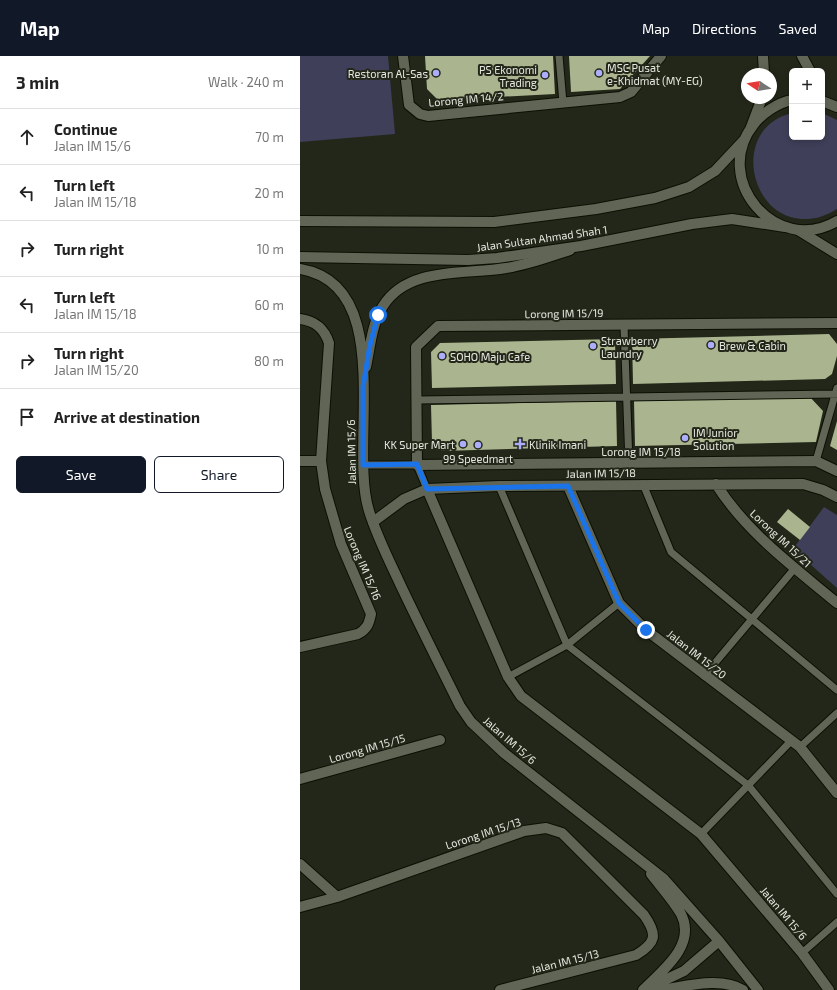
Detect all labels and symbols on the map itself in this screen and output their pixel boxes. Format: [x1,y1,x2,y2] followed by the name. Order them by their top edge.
[607,61,703,87] place label: MSC Pusat e-Khidmat (MY-EG)
[479,63,537,89] place label: PS Ekonomi Trading
[348,67,428,80] place label: Restoran Al-Sas
[431,68,441,78] marker: Restoran Al-Sas
[594,68,604,78] marker: MSC Pusat e-Khidmat (MY-EG)
[741,68,777,104] north arrow
[540,70,550,80] marker: PS Ekonomi Trading
[428,89,504,109] street label: Lorong IM 14/2
[476,222,608,254] street label: Jalan Sultan Ahmad Shah 1
[369,306,387,324] route start
[524,306,604,320] street label: Lorong IM 15/19
[601,334,658,360] place label: Strawberry Laundry
[719,339,786,352] place label: Brew & Cabin
[706,340,716,350] marker: Brew & Cabin
[588,341,598,351] marker: Strawberry Laundry
[450,350,530,364] place label: SOHO Maju Cafe
[437,351,447,361] marker: SOHO Maju Cafe
[344,419,358,485] street label: Jalan IM 15/6
[693,426,738,452] place label: IM Junior Solution
[680,433,690,443] marker: IM Junior Solution
[384,438,455,451] place label: KK Super Mart
[514,438,526,450] marker: Klinik Imani
[529,438,586,451] place label: Klinik Imani
[458,439,468,449] marker: KK Super Mart
[473,440,483,450] marker: 99 Speedmart
[601,445,681,458] street label: Lorong IM 15/18
[443,452,513,465] place label: 99 Speedmart
[566,466,636,480] street label: Jalan IM 15/18
[748,506,814,570] street label: Lorong IM 15/21
[342,524,384,602] street label: Lorong IM 15/16
[637,621,655,639] route end
[665,627,729,681] street label: Jalan IM 15/20
[481,714,539,766] street label: Jalan IM 15/6
[327,731,407,765] street label: Lorong IM 15/15
[444,815,522,851] street label: Lorong IM 15/13
[758,884,810,942] street label: Jalan IM 15/6
[530,946,600,976] street label: Jalan IM 15/13

